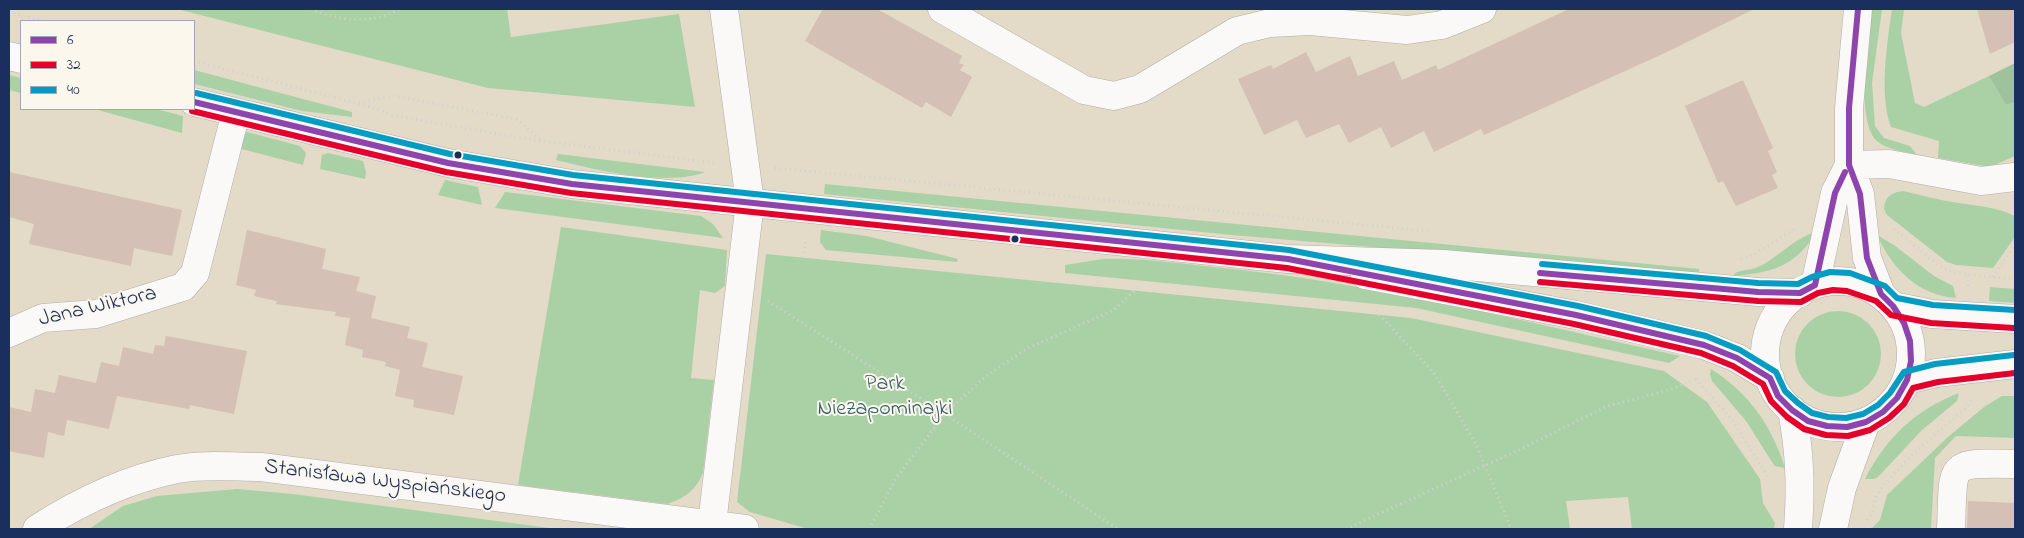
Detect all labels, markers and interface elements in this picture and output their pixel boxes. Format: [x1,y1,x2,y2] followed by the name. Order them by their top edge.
[20,20,195,110] legend
[67,29,74,51] text: 6
[67,54,81,76] text: 32
[67,79,80,101] text: 40
[453,150,463,160] unlabelled marker
[1010,234,1020,244] unlabelled marker
[37,282,159,334] street label: Jana Wiktora
[818,372,952,424] park label: Park Niezapominajki
[263,455,507,511] street label: Stanisława Wyspiańskiego

